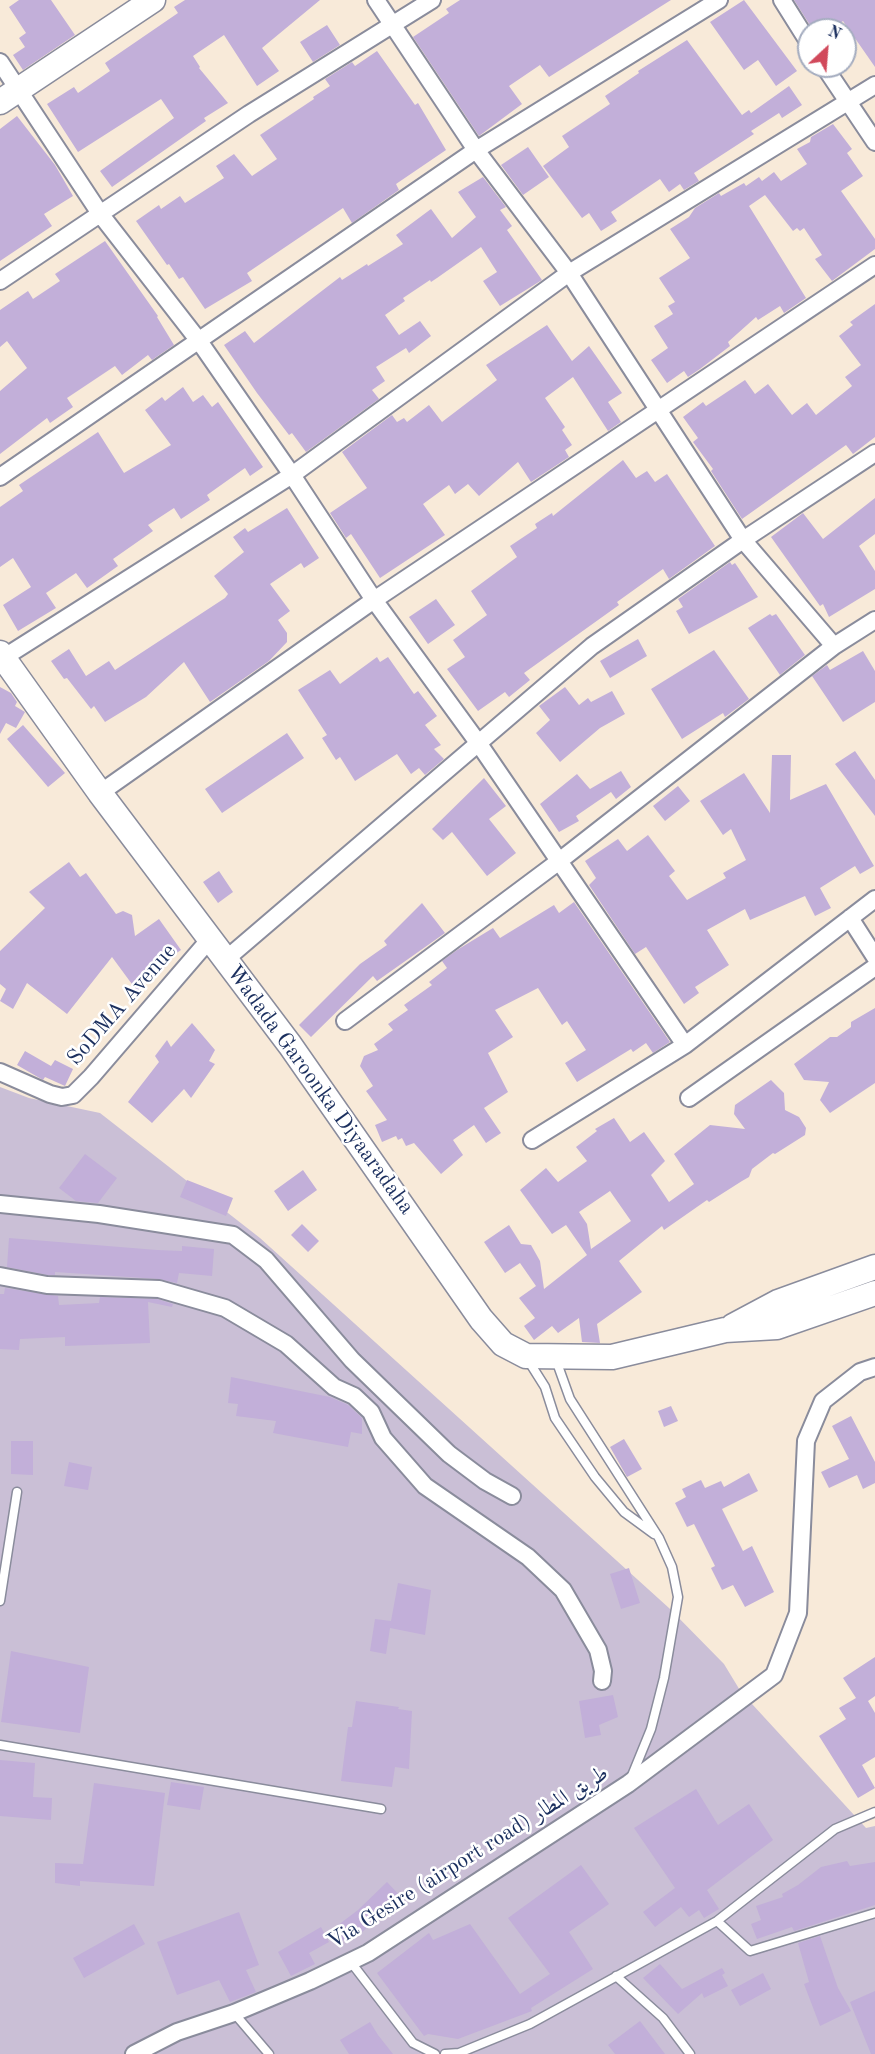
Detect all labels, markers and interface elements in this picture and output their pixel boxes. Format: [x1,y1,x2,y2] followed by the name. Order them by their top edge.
[797,18,857,78] north arrow
[825,24,843,43] text: N
[62,939,182,1071] street label: SoDMA Avenue
[220,960,420,1220] street label: Wadada Garoonka Diyaaradaha
[323,1760,613,1956] street label: Via Gesire (airport road) طريق المطار

